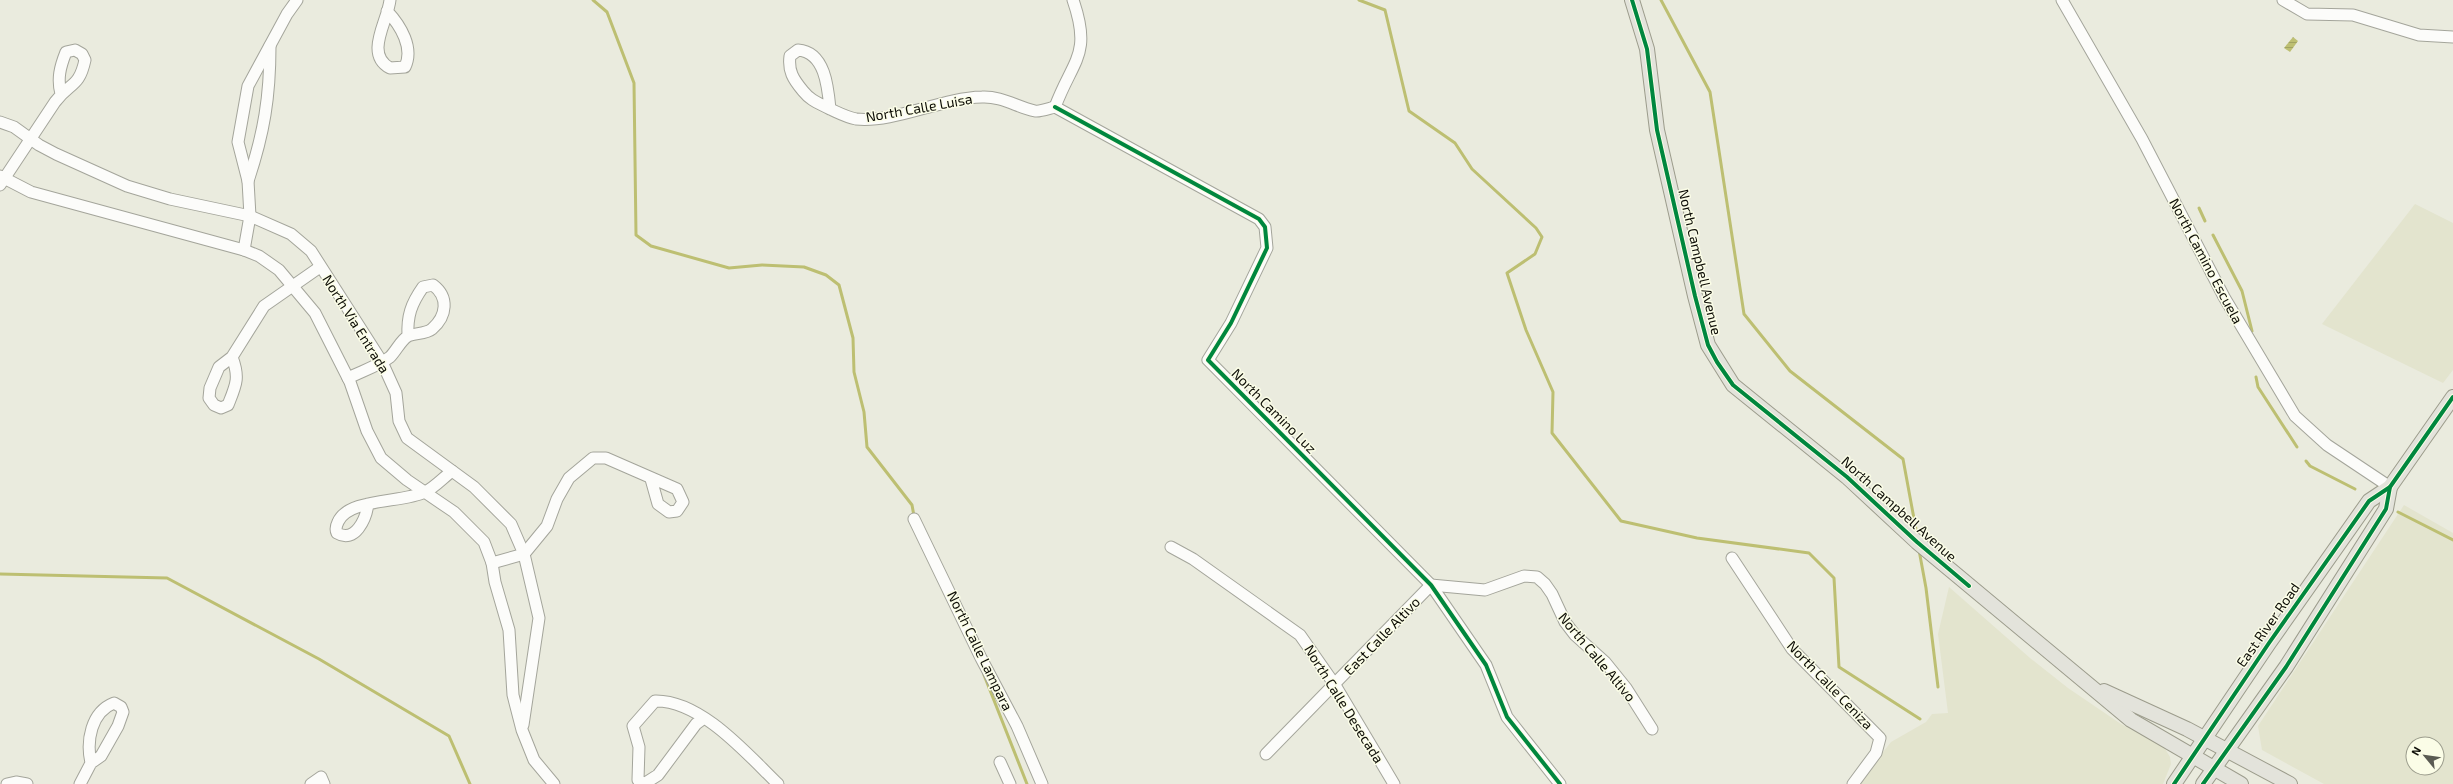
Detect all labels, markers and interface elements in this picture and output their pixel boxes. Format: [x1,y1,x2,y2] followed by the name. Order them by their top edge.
[864,90,974,125] street label: North Calle Luisa
[1675,187,1726,337] street label: North Campbell Avenue
[2166,195,2247,326] street label: North Camino Escuela
[319,271,394,376] street label: North Via Entrada
[1228,365,1320,457] street label: North Camino Luz
[1838,452,1960,565] street label: North Campbell Avenue
[2232,579,2303,670] street label: East River Road
[944,588,1017,713] street label: North Calle Lampara
[1340,593,1423,678] street label: East Calle Altivo
[1555,609,1640,705] street label: North Calle Altivo
[1784,637,1877,732] street label: North Calle Ceniza
[1301,641,1388,766] street label: North Calle Desecada
[2405,736,2445,776] north arrow
[2408,744,2423,758] text: N

